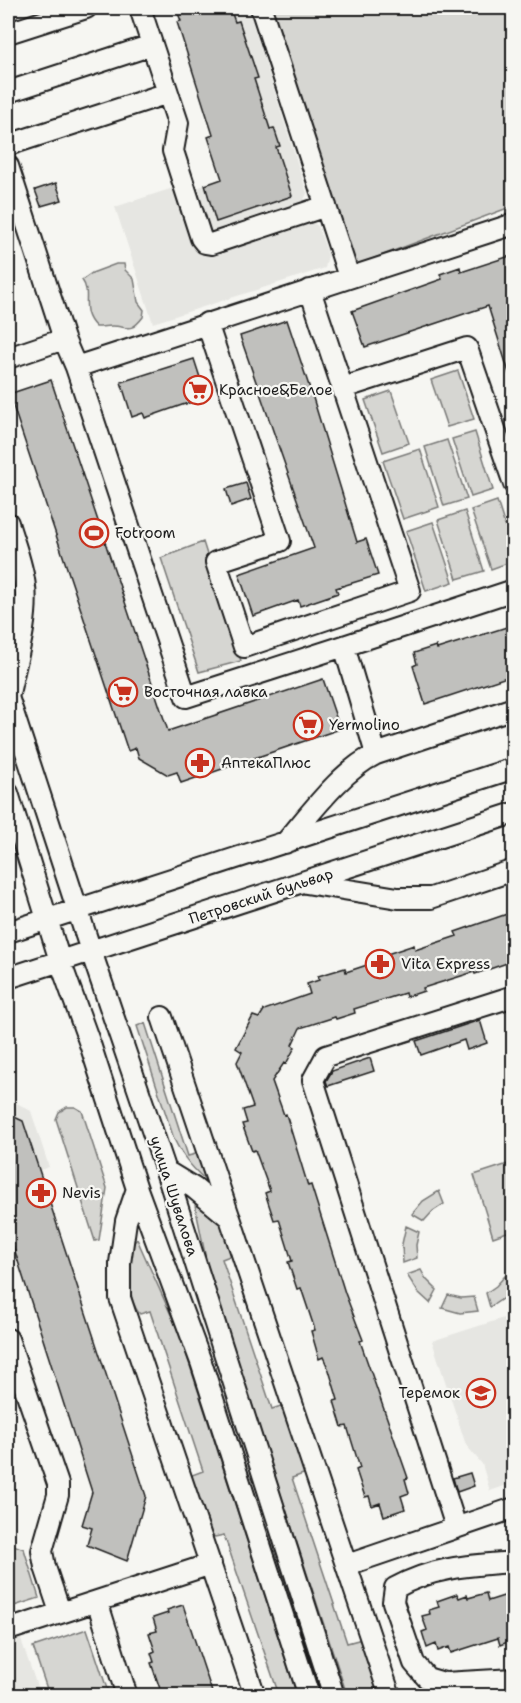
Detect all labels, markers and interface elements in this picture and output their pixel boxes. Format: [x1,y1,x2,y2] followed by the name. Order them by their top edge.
[182,374,214,406] supermarket icon: Красное&Белое
[219,380,333,400] place label: Красное&Белое
[78,517,110,549] sports icon: Fotroom
[115,523,176,543] place label: Fotroom
[107,676,139,708] supermarket icon: Восточная лавка
[144,682,268,702] place label: Восточная лавка
[292,709,324,741] supermarket icon: Yermolino
[329,715,400,735] place label: Yermolino
[184,747,216,779] pharmacy icon: АптекаПлюс
[221,753,311,773] place label: АптекаПлюс
[186,863,336,929] street label: Петровский бульвар
[364,948,396,980] pharmacy icon: Vita Express
[401,954,490,974] place label: Vita Express
[145,1133,203,1259] street label: улица Шувалова
[25,1177,57,1209] pharmacy icon: Nevis
[62,1183,101,1203] place label: Nevis
[465,1377,497,1409] school or university icon: Теремок
[399,1383,460,1403] place label: Теремок

